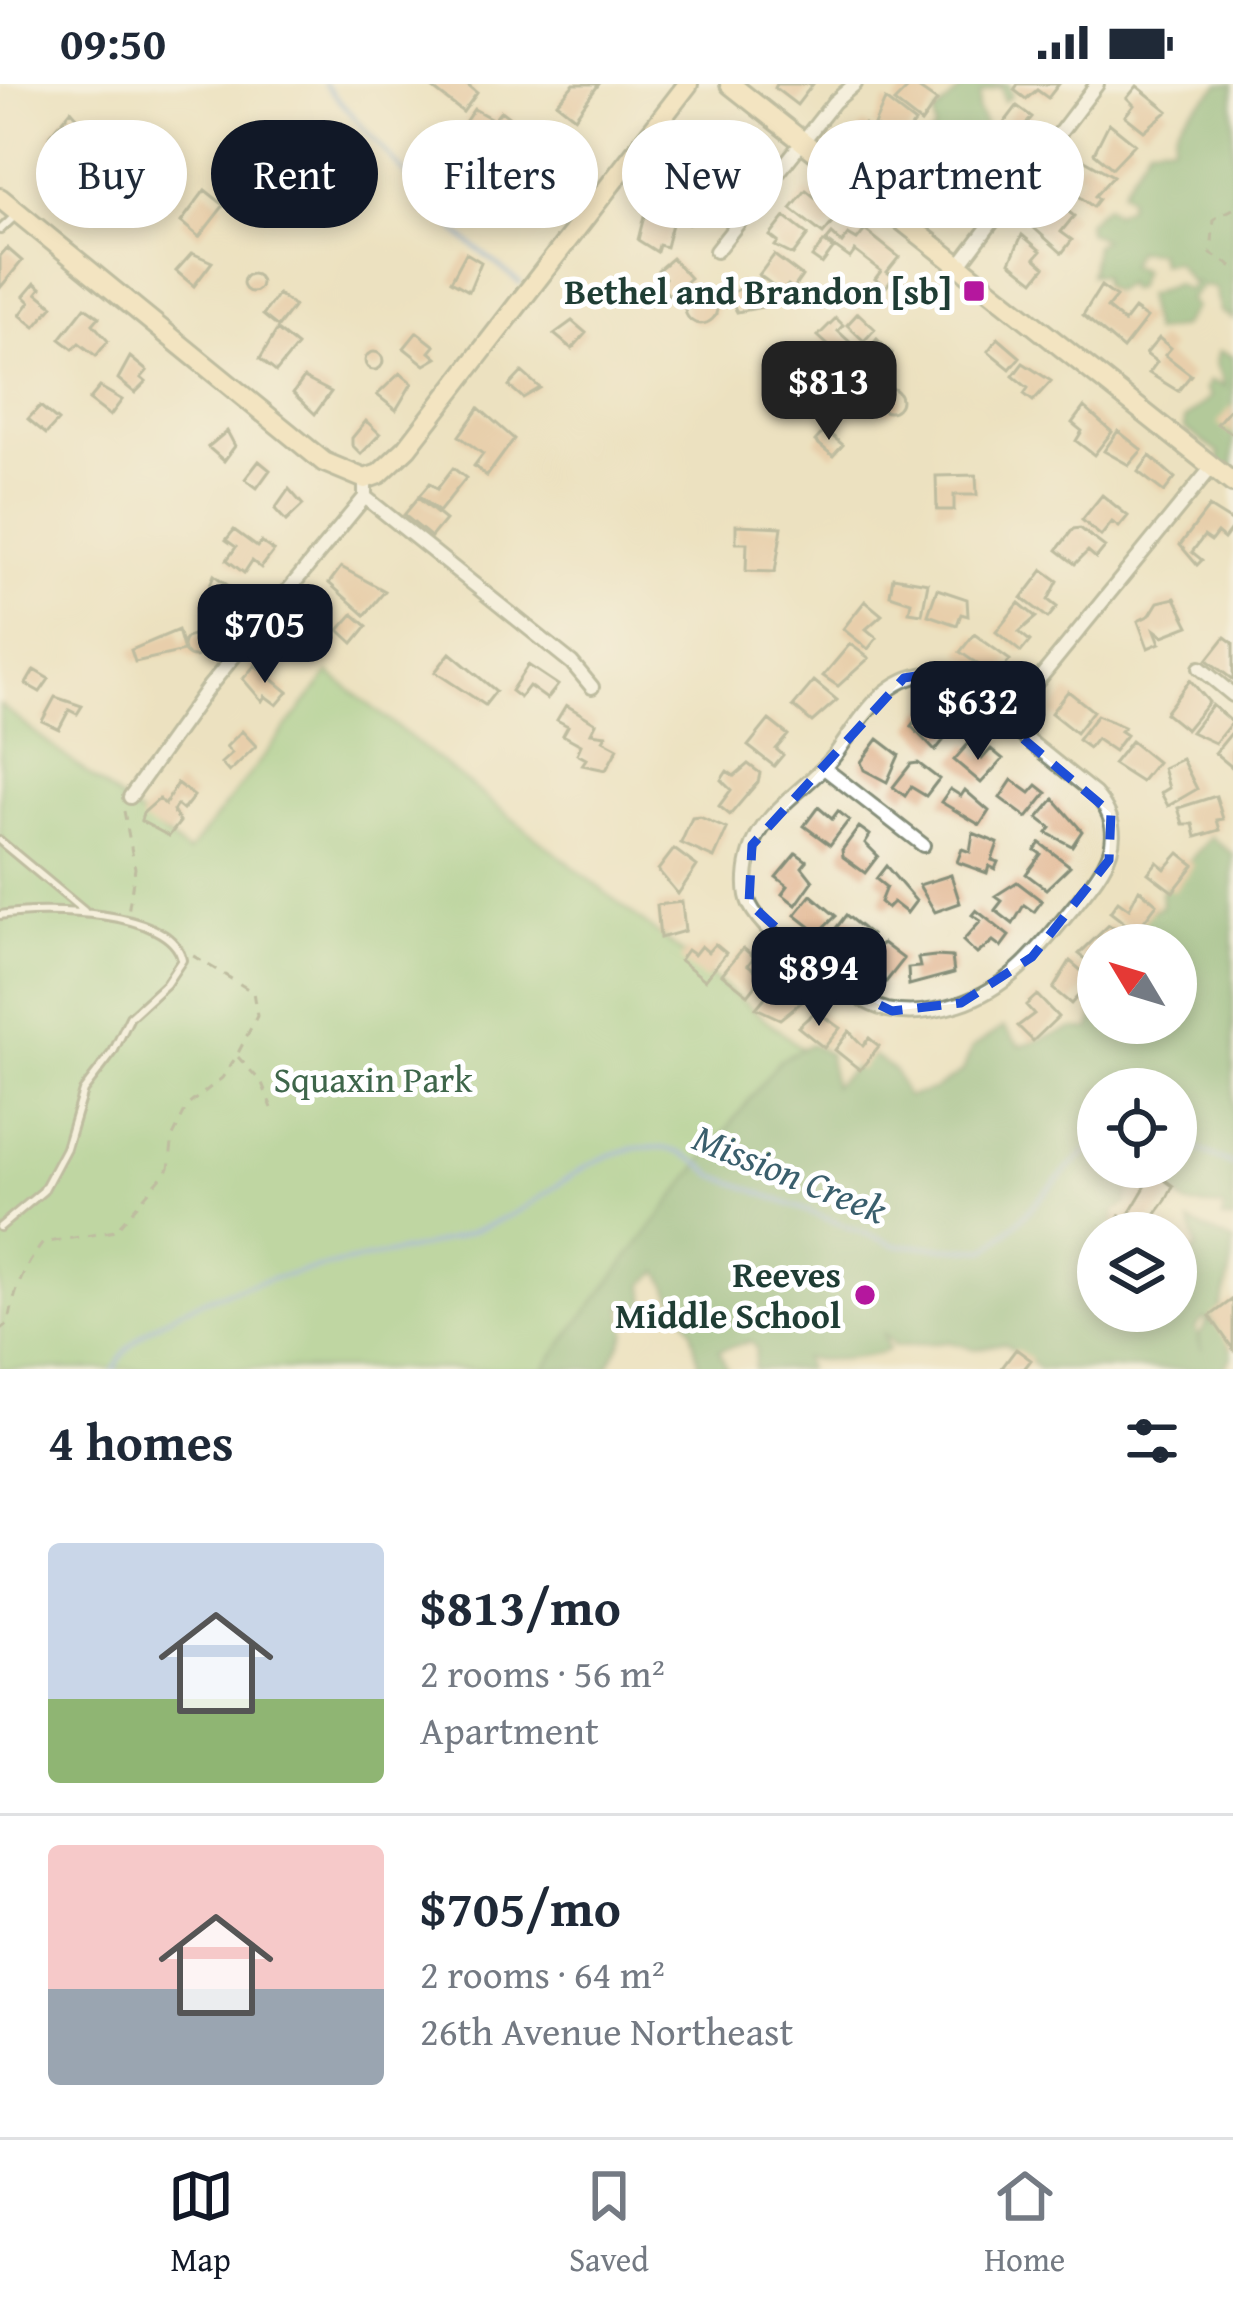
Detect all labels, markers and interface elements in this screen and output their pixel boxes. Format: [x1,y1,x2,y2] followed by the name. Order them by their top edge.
[60,10,166,75] text: 09:50
[36,120,187,228] chip: Buy
[211,120,378,228] chip: Rent
[402,120,598,228] chip: Filters
[622,120,783,228] chip: New
[807,120,1084,228] chip: Apartment
[564,264,950,317] place label: Bethel and Brandon [sb]
[961,278,987,304] marker: Bethel and Brandon [sb]
[758,341,900,443] pin: $813
[789,351,869,408] text: $813
[194,584,336,686] pin: $705
[225,594,305,651] text: $705
[907,661,1049,763] pin: $632
[938,671,1018,728] text: $632
[1077,924,1197,1044] north arrow
[1077,924,1197,1332] map controls
[748,927,890,1029] pin: $894
[779,937,859,994] text: $894
[273,1052,473,1105] park label: Squaxin Park
[1077,1068,1197,1188] button: locate
[685,1108,895,1237] water label: Mission Creek
[1077,1212,1197,1332] button: layers
[615,1247,841,1341] place label: Reeves Middle School
[852,1282,878,1308] marker: Reeves Middle School
[48,1404,234,1479] text: 4 homes
[1119,1408,1185,1474] icon: filters
[420,1569,621,1644] text: $813/mo
[144,1591,288,1735] icon: home
[420,1644,665,1701] text: 2 rooms · 56 m²
[420,1701,599,1758] text: Apartment
[420,1870,621,1945] text: $705/mo
[144,1893,288,2037] icon: home
[420,1945,665,2002] text: 2 rooms · 64 m²
[420,2002,793,2059] text: 26th Avenue Northeast
[168,2163,234,2283] tab: Map
[569,2163,649,2283] tab: Saved
[984,2163,1065,2283] tab: Home

